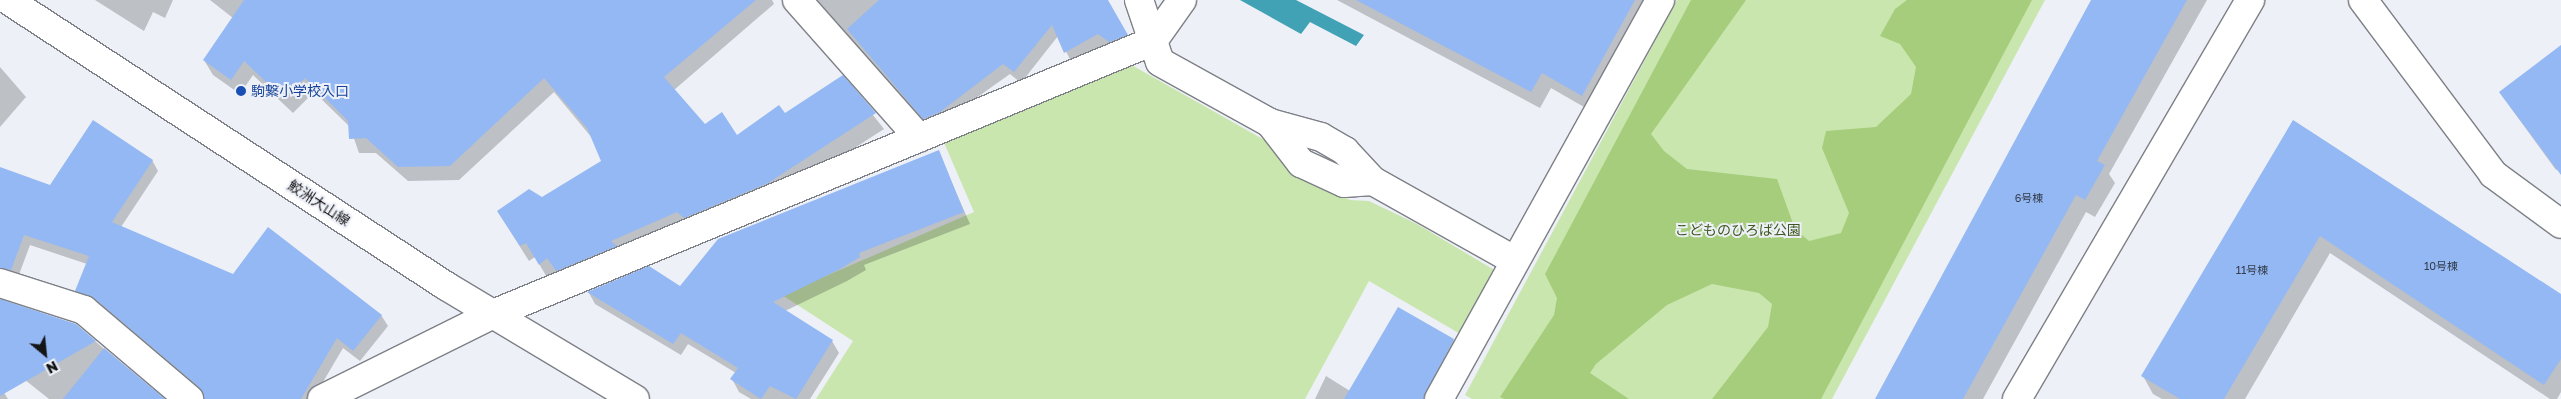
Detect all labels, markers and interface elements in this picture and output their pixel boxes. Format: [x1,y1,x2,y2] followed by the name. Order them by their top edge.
[251,83,349,99] place label: 駒繋小学校入口
[235,85,247,97] marker: 駒繋小学校入口
[285,177,353,229] street label: 鮫洲大山線
[2015,191,2043,205] house number: 6号棟
[1675,222,1801,238] park label: こどものひろば公園
[2424,259,2458,273] house number: 10号棟
[2236,263,2268,277] house number: 11号棟
[20,329,70,379] north arrow
[44,358,61,378] text: N

